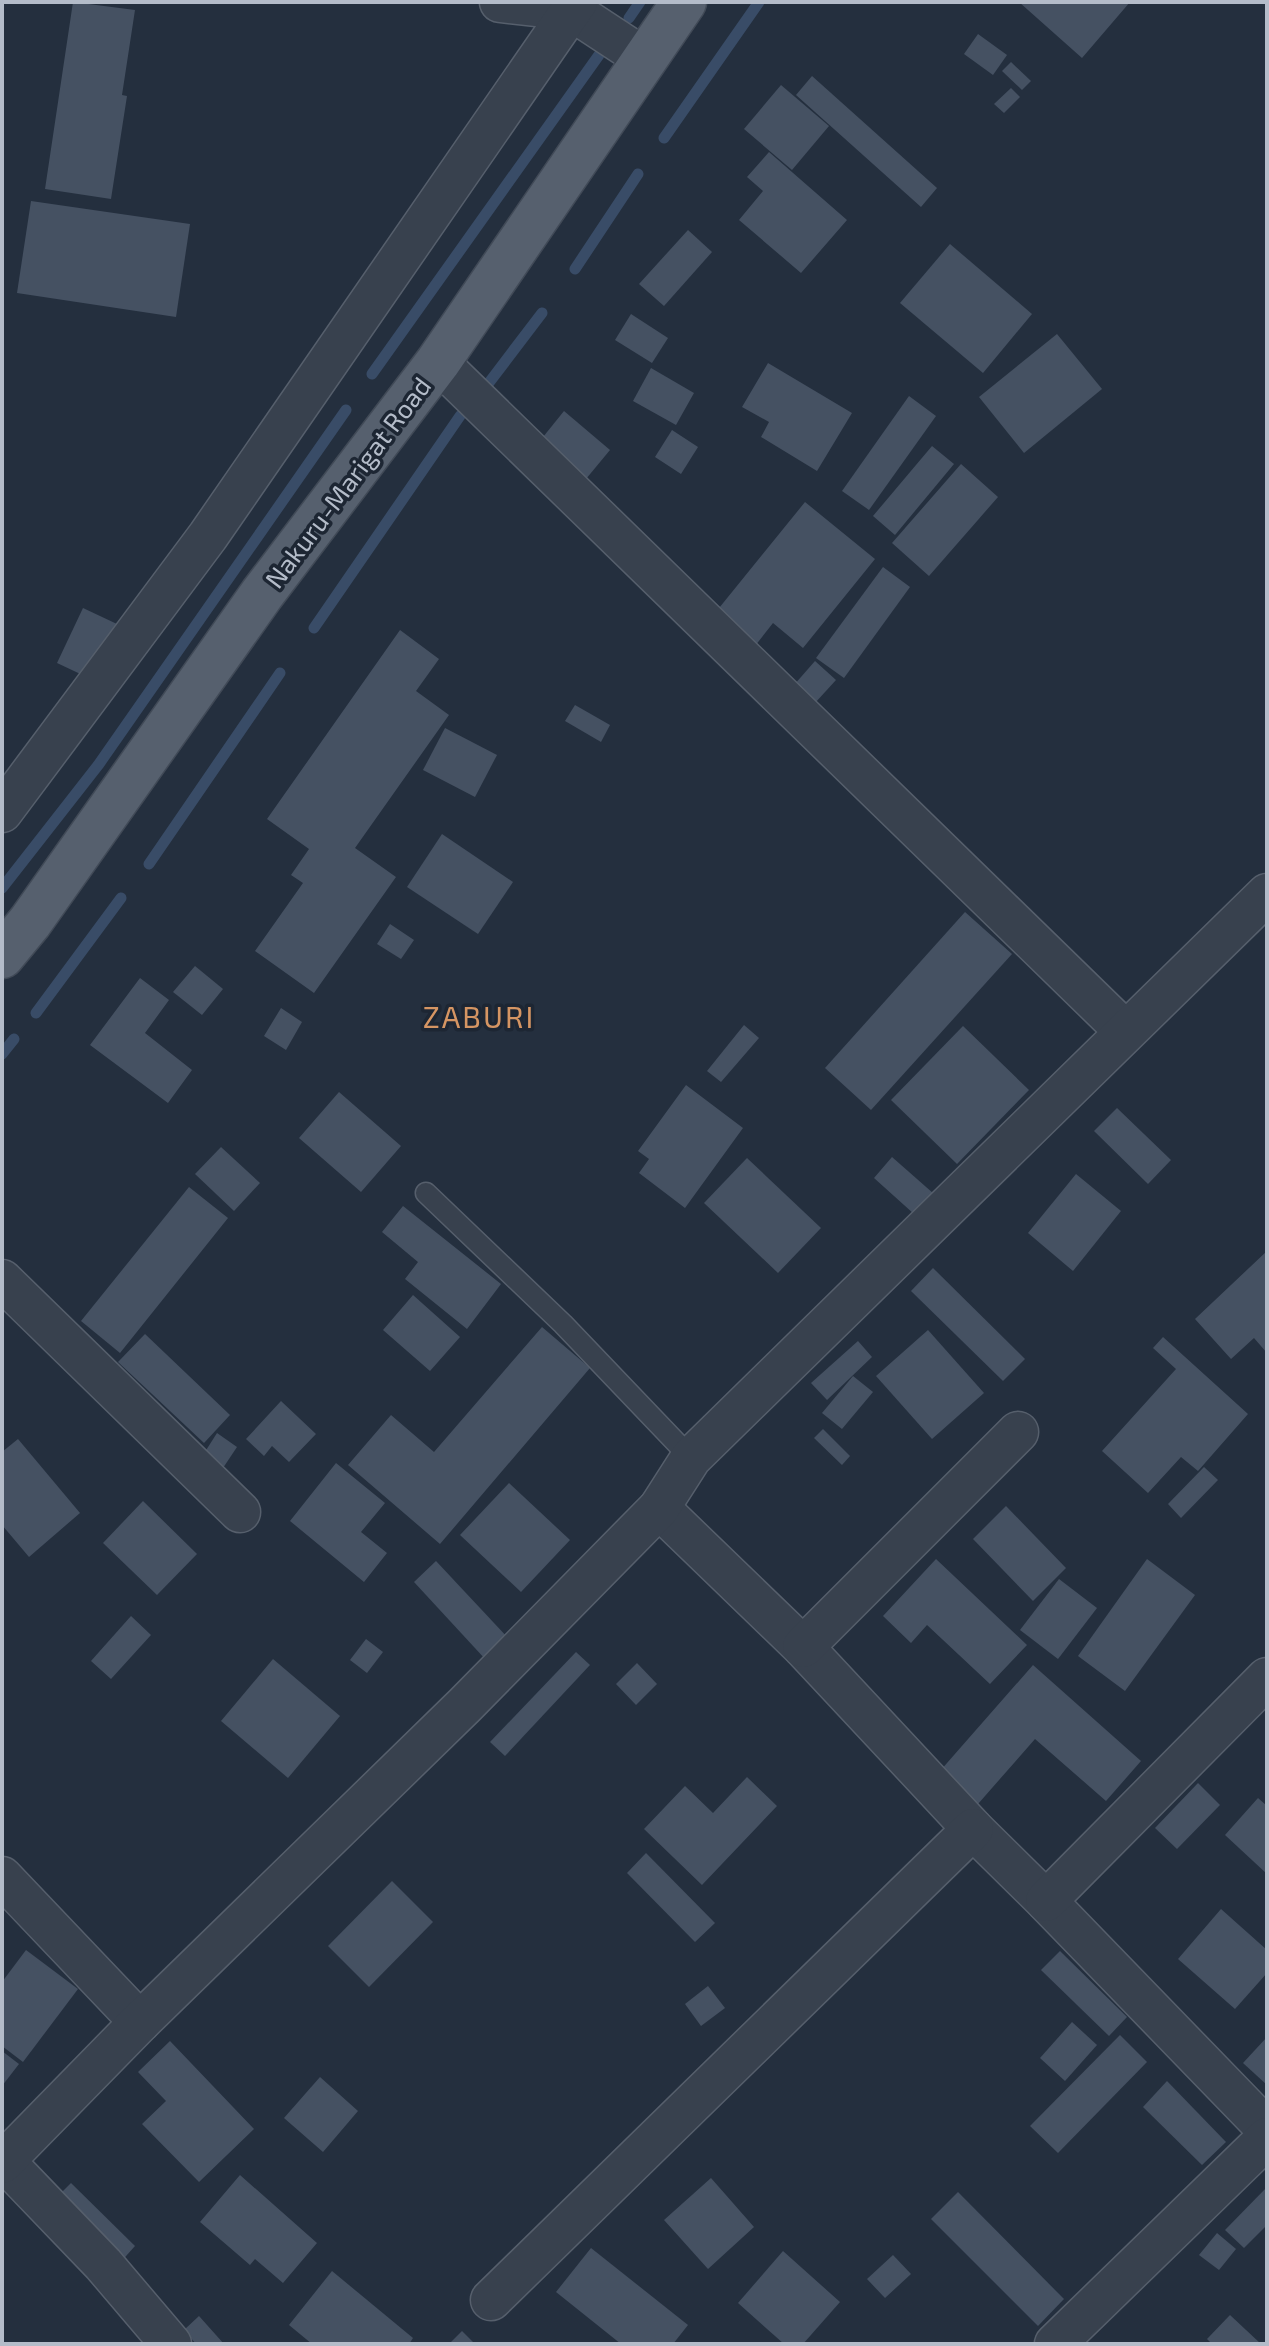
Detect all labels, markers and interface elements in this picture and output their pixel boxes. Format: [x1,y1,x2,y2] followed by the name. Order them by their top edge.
[258,371,436,593] street label: Nakuru-Marigat Road
[423,998,535,1034] district label: ZABURI

